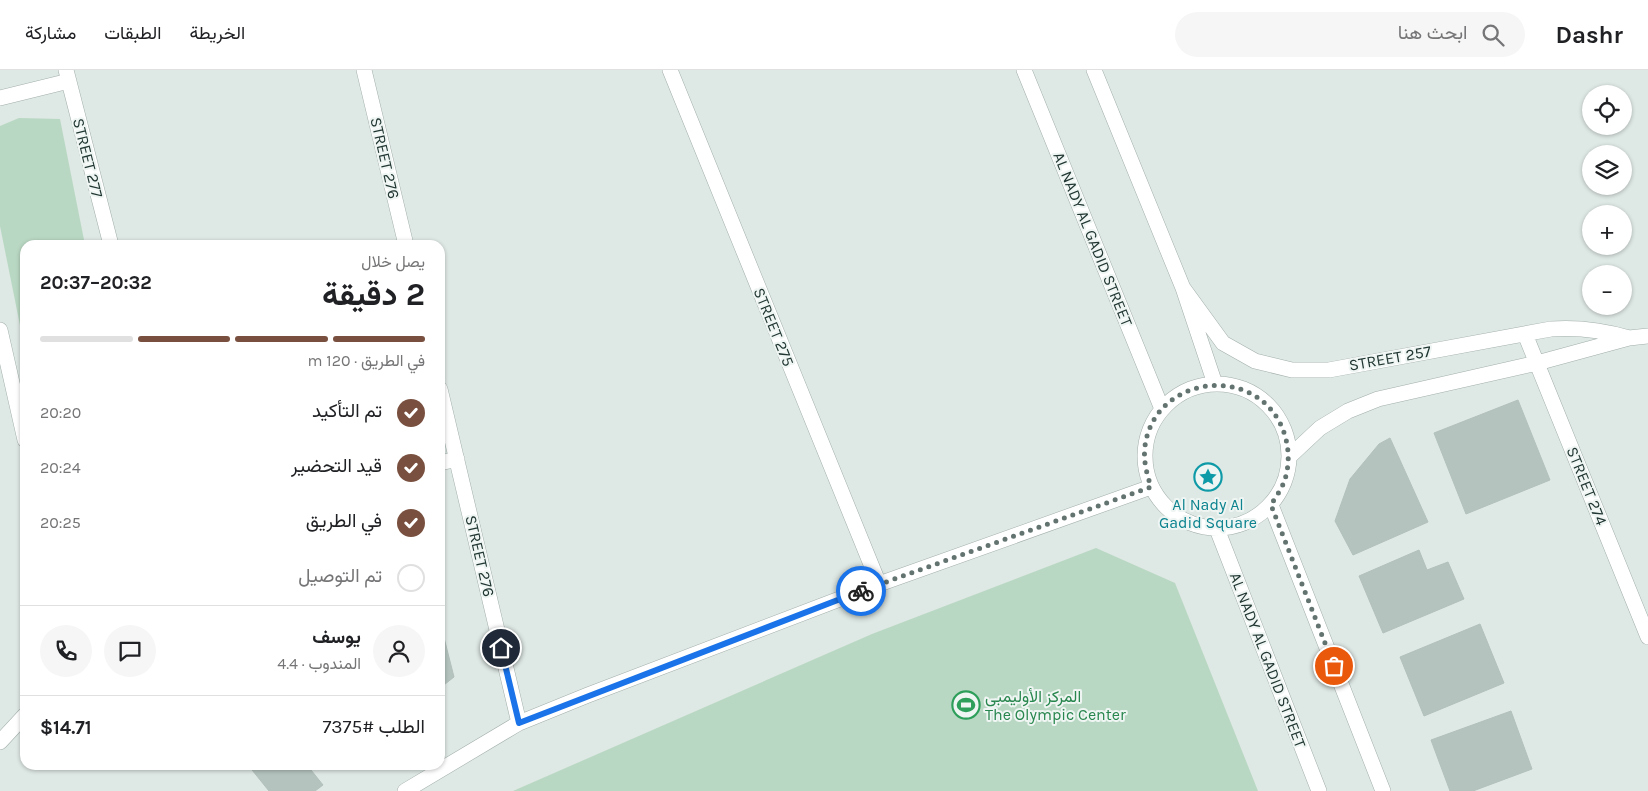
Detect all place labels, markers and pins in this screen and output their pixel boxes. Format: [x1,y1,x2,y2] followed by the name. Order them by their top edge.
[1193,462,1223,492] place icon: Al Nady Al Gadid Square
[1159,495,1257,532] place label: Al Nady Al Gadid Square
[480,627,522,669] pin
[1313,645,1355,687] pin
[985,687,1126,724] place label: المركز الأوليمبى The Olympic Center
[951,690,981,720] sports icon: المركز الأوليمبى The Olympic Center

